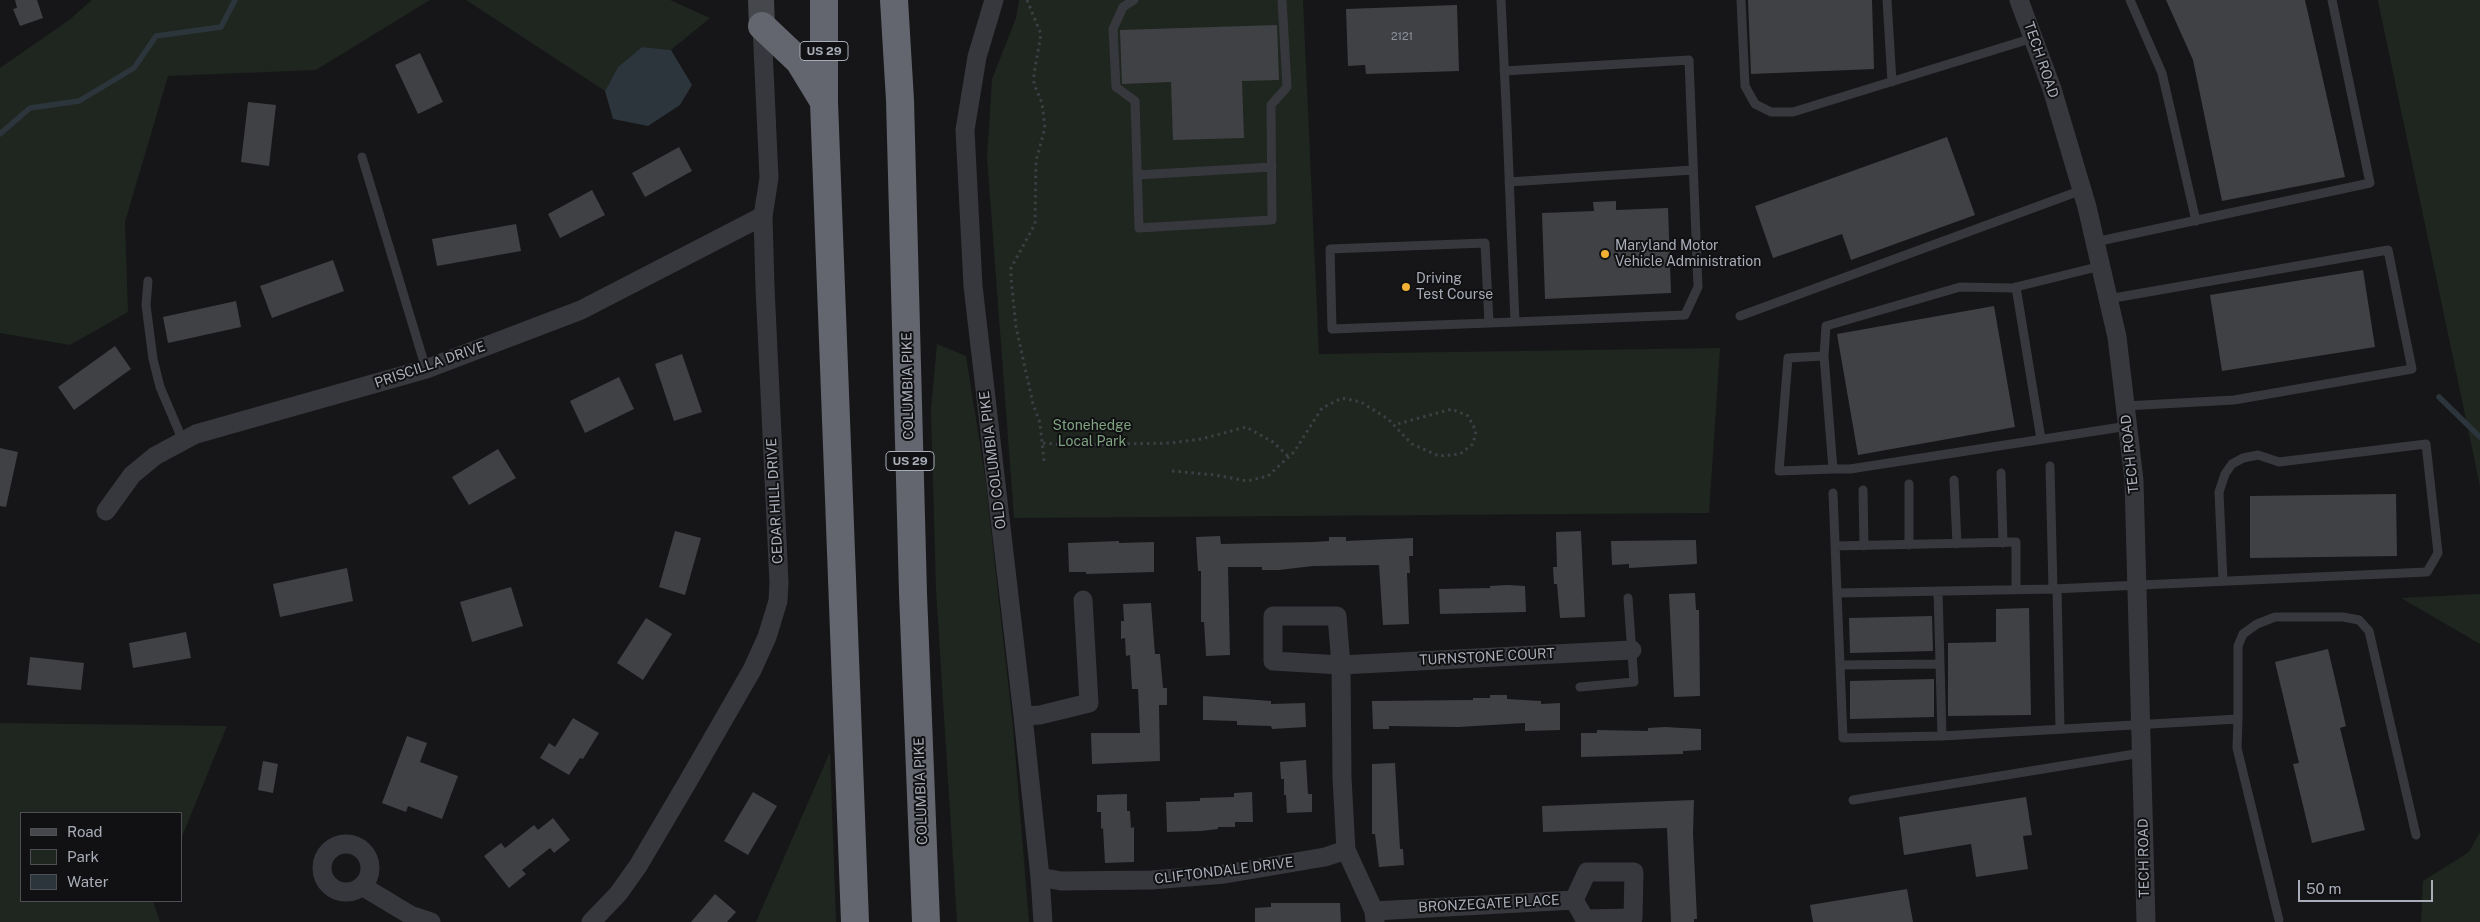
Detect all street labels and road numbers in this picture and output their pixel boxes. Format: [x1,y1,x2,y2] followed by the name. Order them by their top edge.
[2020,20,2062,100] street label: TECH ROAD
[800,41,848,60] road number: US 29
[899,332,917,440] street label: COLUMBIA PIKE
[372,338,488,392] street label: PRISCILLA DRIVE
[976,390,1010,530] street label: OLD COLUMBIA PIKE
[2117,414,2143,494] street label: TECH ROAD
[763,438,787,564] street label: CEDAR HILL DRIVE
[886,452,934,471] road number: US 29
[1419,645,1555,669] street label: TURNSTONE COURT
[911,737,931,845] street label: COLUMBIA PIKE
[2135,818,2153,898] street label: TECH ROAD
[1153,854,1295,888] street label: CLIFTONDALE DRIVE
[1418,892,1560,916] street label: BRONZEGATE PLACE

